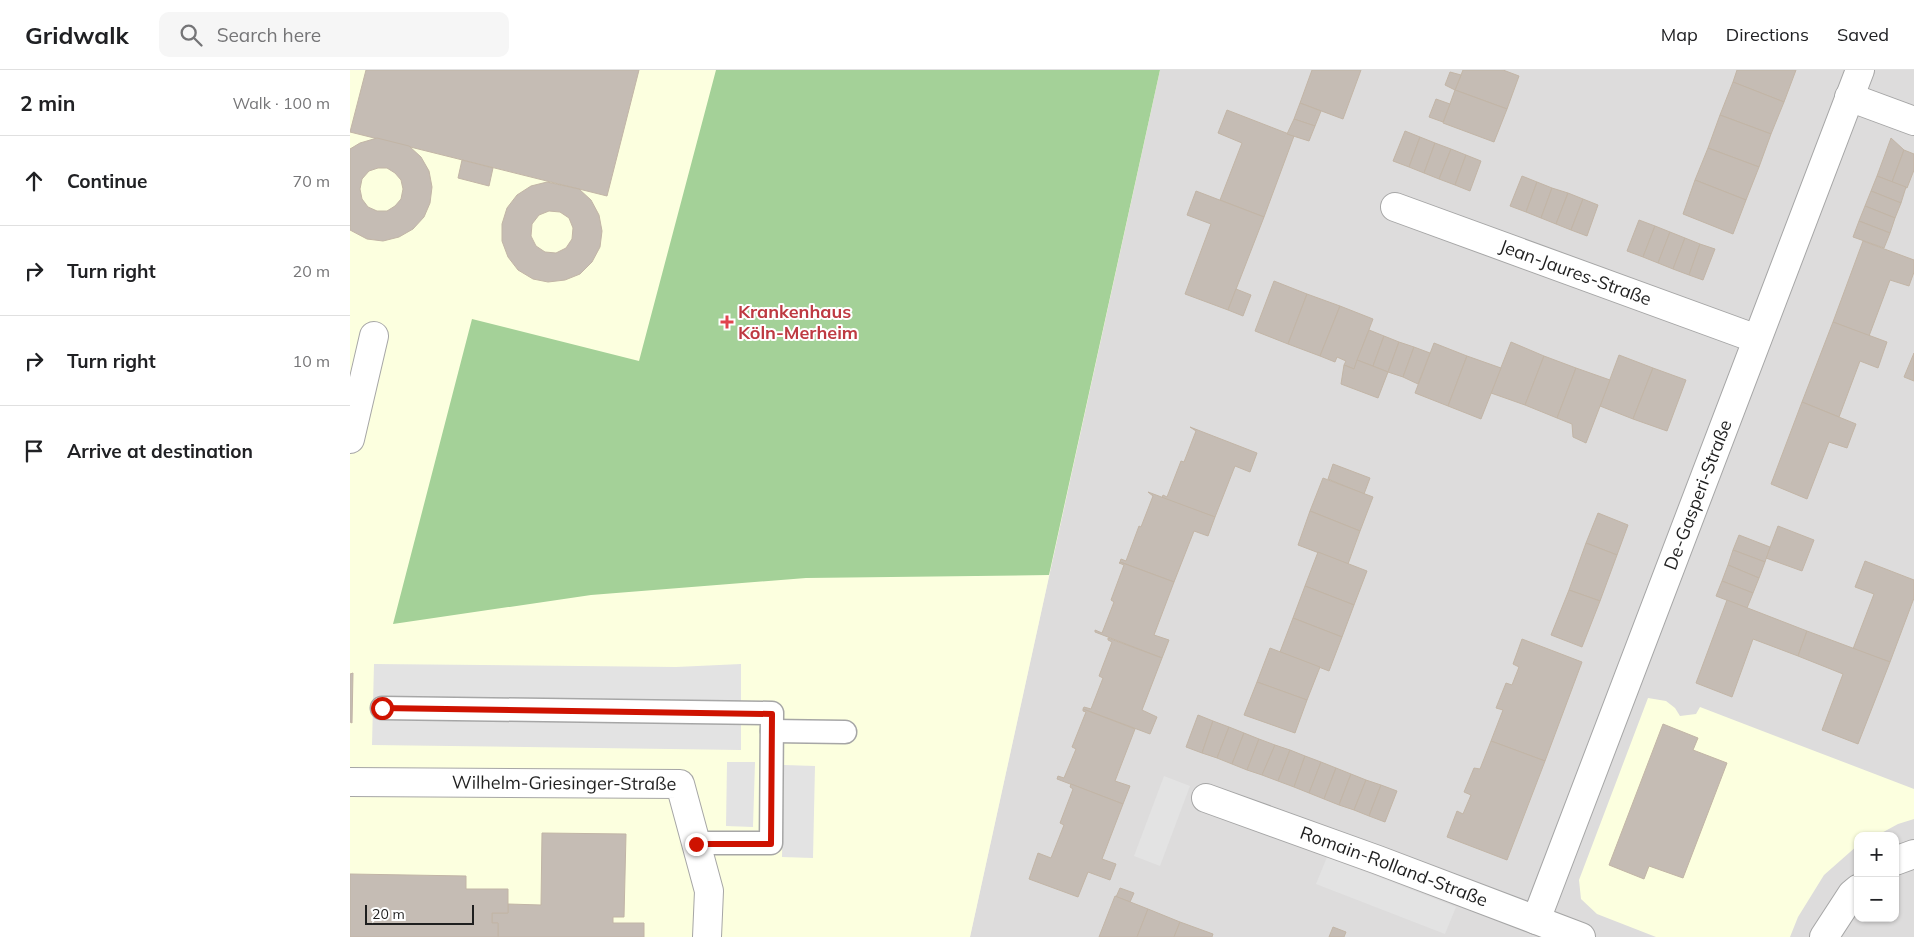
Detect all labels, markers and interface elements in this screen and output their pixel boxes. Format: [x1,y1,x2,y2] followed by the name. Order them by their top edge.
[159,12,509,57] search box
[25,20,129,50] text: Gridwalk
[177,21,205,49] icon: search
[217,23,321,47] text: Search here
[1661,23,1698,46] text: Map
[1726,23,1809,46] text: Directions
[1837,23,1889,46] text: Saved
[20,90,75,116] text: 2 min
[232,93,330,113] text: Walk · 100 m
[20,167,48,195] icon: ahead
[67,169,147,193] text: Continue
[293,171,330,191] text: 70 m
[1496,234,1655,311] street label: Jean-Jaures-Straße
[20,257,48,285] icon: right
[67,259,156,283] text: Turn right
[293,261,330,281] text: 20 m
[738,300,858,344] place label: Krankenhaus Köln-Merheim
[720,315,734,329] marker: Krankenhaus Köln-Merheim
[20,347,48,375] icon: right
[67,349,156,373] text: Turn right
[293,351,330,371] text: 10 m
[1659,416,1737,573] street label: De-Gasperi-Straße
[20,437,48,465] icon: arrive
[67,439,253,463] text: Arrive at destination
[371,697,394,720] route start
[452,771,676,795] street label: Wilhelm-Griesinger-Straße
[1297,821,1491,912] street label: Romain-Rolland-Straße
[1854,832,1899,922] map controls
[1854,832,1899,877] button: +
[685,833,708,856] route end
[1854,877,1899,922] button: −
[365,902,474,925] scale bar
[372,905,405,923] text: 20 m

